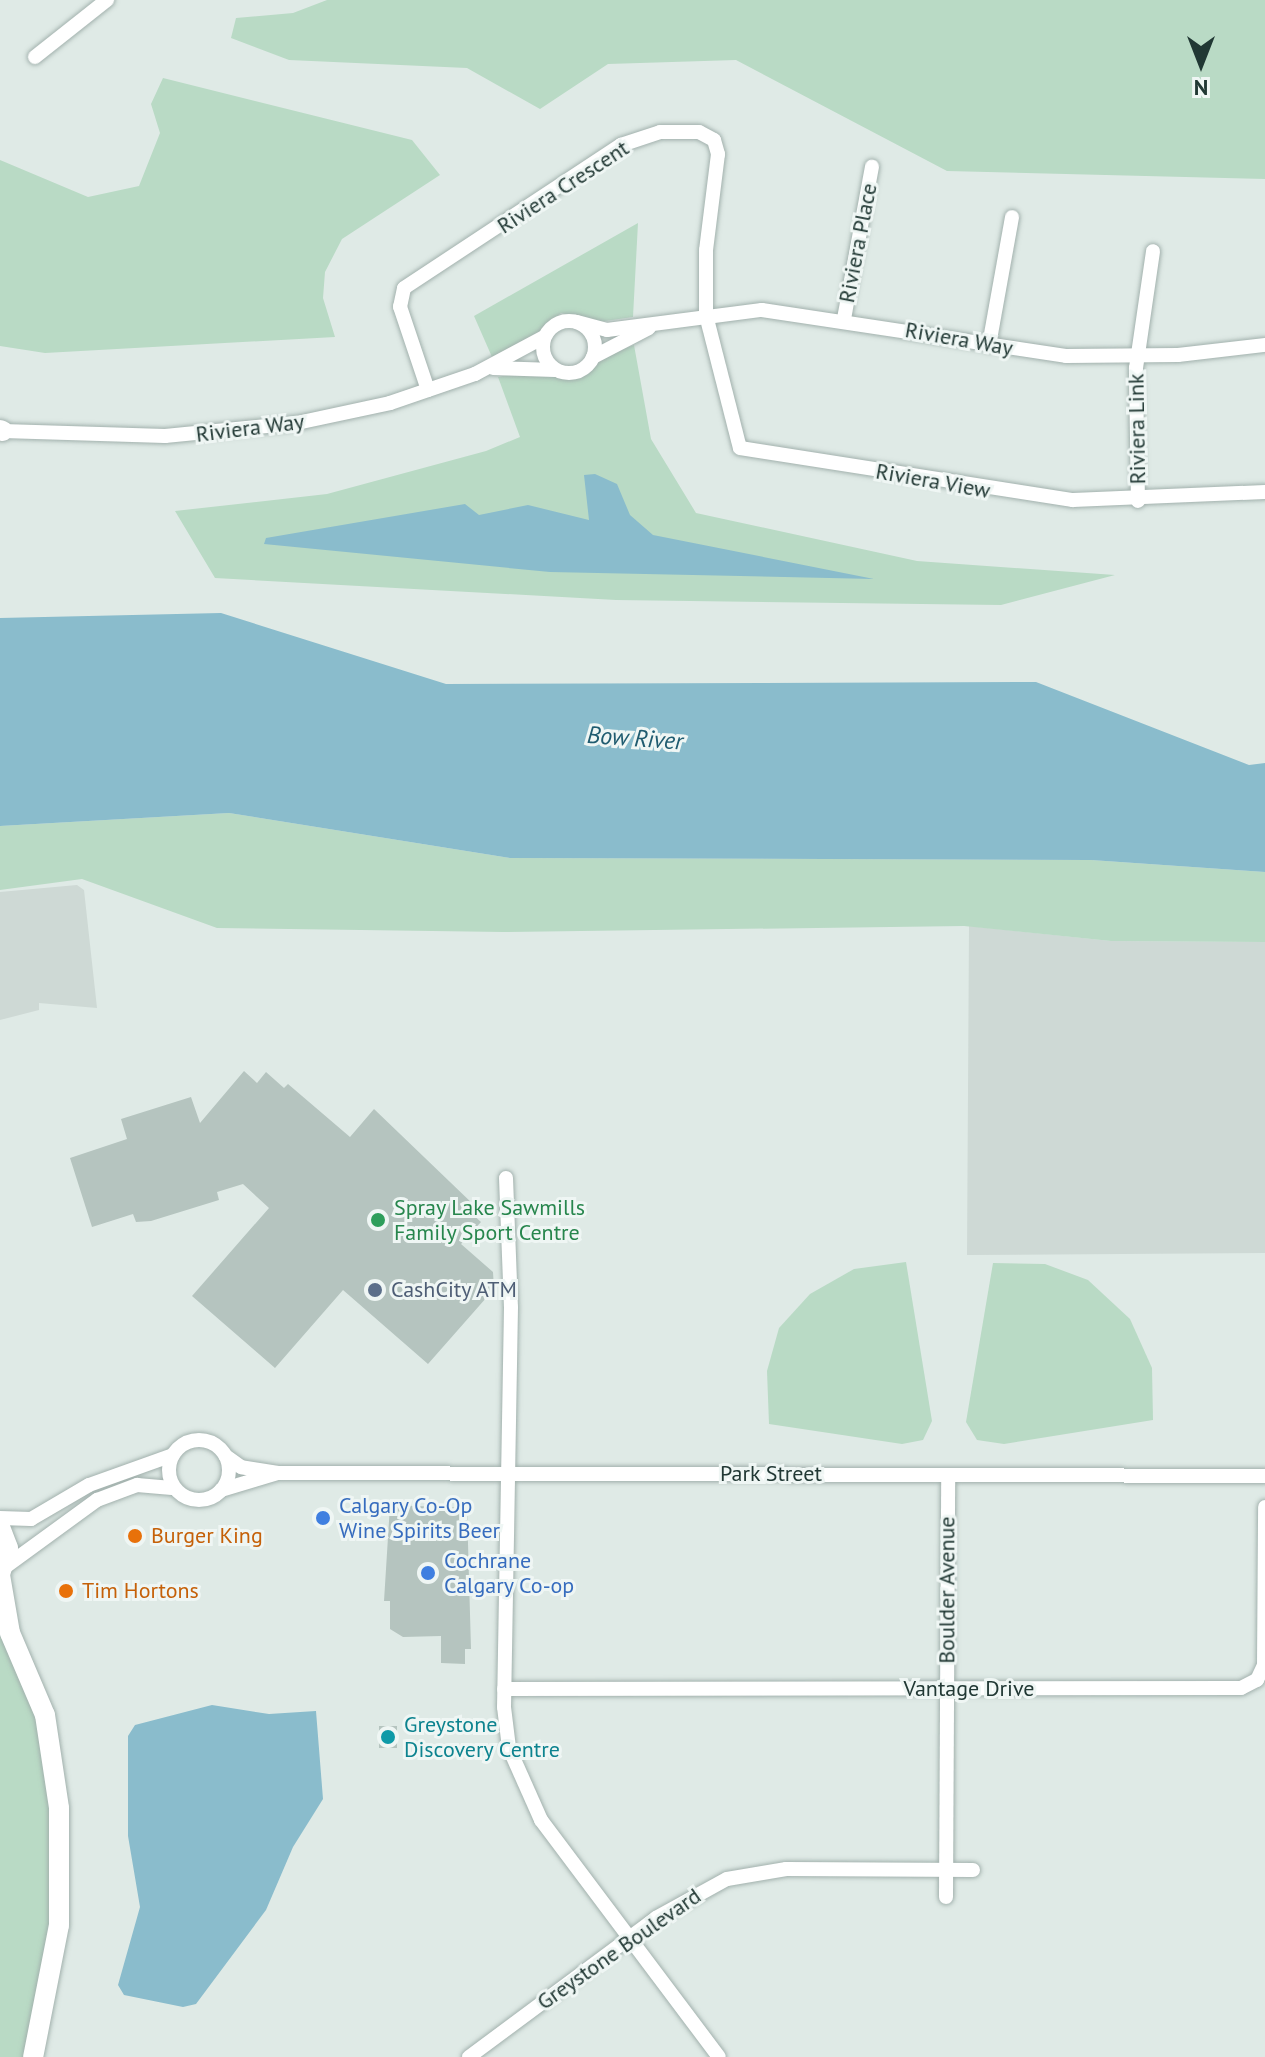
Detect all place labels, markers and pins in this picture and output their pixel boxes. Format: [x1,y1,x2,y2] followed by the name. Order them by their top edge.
[394,1194,586,1246] place label: Spray Lake Sawmills Family Sport Centre
[369,1211,387,1229] marker: Spray Lake Sawmills Family Sport Centre
[391,1277,518,1303] place label: CashCity ATM
[366,1281,384,1299] marker: CashCity ATM
[339,1492,500,1544] place label: Calgary Co-Op Wine Spirits Beer
[314,1509,332,1527] marker: Calgary Co-Op Wine Spirits Beer
[151,1523,263,1549] place label: Burger King
[126,1527,144,1545] marker: Burger King
[444,1547,575,1598] place label: Cochrane Calgary Co-op
[419,1564,437,1582] marker: Cochrane Calgary Co-op
[82,1578,199,1604] place label: Tim Hortons
[57,1582,75,1600] marker: Tim Hortons
[404,1711,561,1762] place label: Greystone Discovery Centre
[379,1728,397,1746] marker: Greystone Discovery Centre

